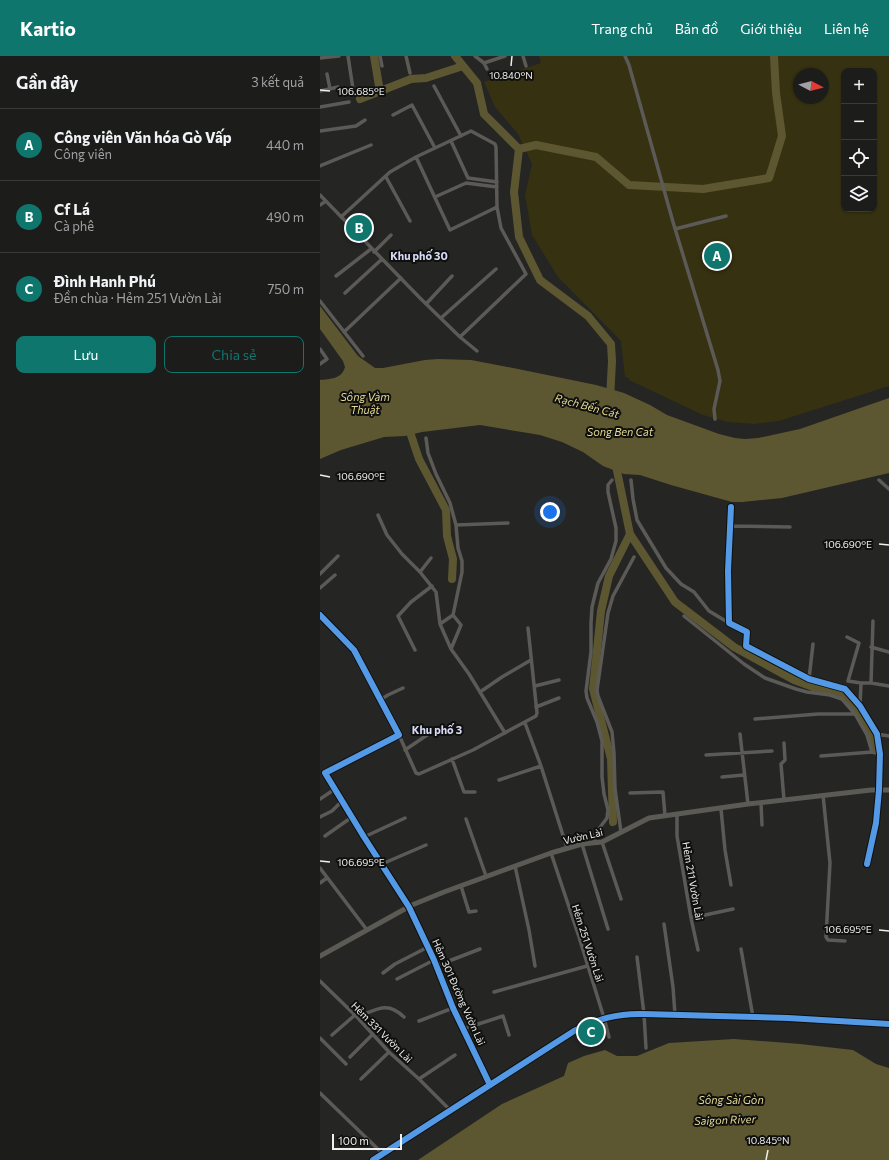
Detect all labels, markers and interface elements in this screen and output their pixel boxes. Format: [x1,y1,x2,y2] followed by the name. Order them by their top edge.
[20,17,76,40] text: Kartio
[591,20,653,37] text: Trang chủ
[675,20,718,37] text: Bản đồ
[740,20,802,37] text: Giới thiệu
[824,20,869,37] text: Liên hệ
[793,68,829,104] north arrow
[841,68,877,212] map controls
[841,68,877,104] button: +
[489,69,533,81] text: 10.840°N
[16,72,78,93] text: Gần đây
[251,74,304,90] text: 3 kết quả
[337,85,385,97] text: 106.685°E
[841,104,877,140] button: −
[54,128,232,146] text: Công viên Văn hóa Gò Vấp
[24,137,34,153] text: A
[266,137,304,153] text: 440 m
[841,140,877,176] button: locate
[54,146,112,162] text: Công viên
[841,176,877,212] button: layers
[54,200,90,218] text: Cf Lá
[25,209,33,225] text: B
[266,209,304,225] text: 490 m
[346,213,372,243] pin: B
[54,218,94,234] text: Cà phê
[704,241,730,271] pin: A
[390,249,448,262] district label: Khu phố 30
[54,272,156,290] text: Đình Hanh Phú
[25,281,33,297] text: C
[267,281,304,297] text: 750 m
[54,290,222,306] text: Đền chùa · Hẻm 251 Vườn Lài
[16,336,156,373] button: Lưu
[164,336,304,373] button: Chia sẻ
[340,390,390,416] water label: Sông Vàm Thuật
[554,391,621,420] water label: Rạch Bến Cát
[587,425,654,438] water label: Song Ben Cat
[337,470,385,482] text: 106.690°E
[540,502,560,522] your location
[824,538,872,550] text: 106.690°E
[412,723,462,736] district label: Khu phố 3
[562,826,604,846] street label: Vườn Lài
[680,841,706,921] street label: Hẻm 211 Vườn Lài
[337,856,385,868] text: 106.695°E
[570,903,606,983] street label: Hẻm 251 Vườn Lài
[824,923,872,935] text: 106.695°E
[430,937,488,1047] street label: Hẻm 301 Đường Vườn Lài
[349,999,415,1065] street label: Hẻm 331 Vườn Lài
[578,1017,604,1047] pin: C
[698,1093,764,1106] water label: Sông Sài Gòn
[694,1112,757,1127] water label: Saigon River
[332,1132,402,1151] scale bar
[338,1134,369,1147] text: 100 m
[747,1134,789,1146] text: 10.845°N

